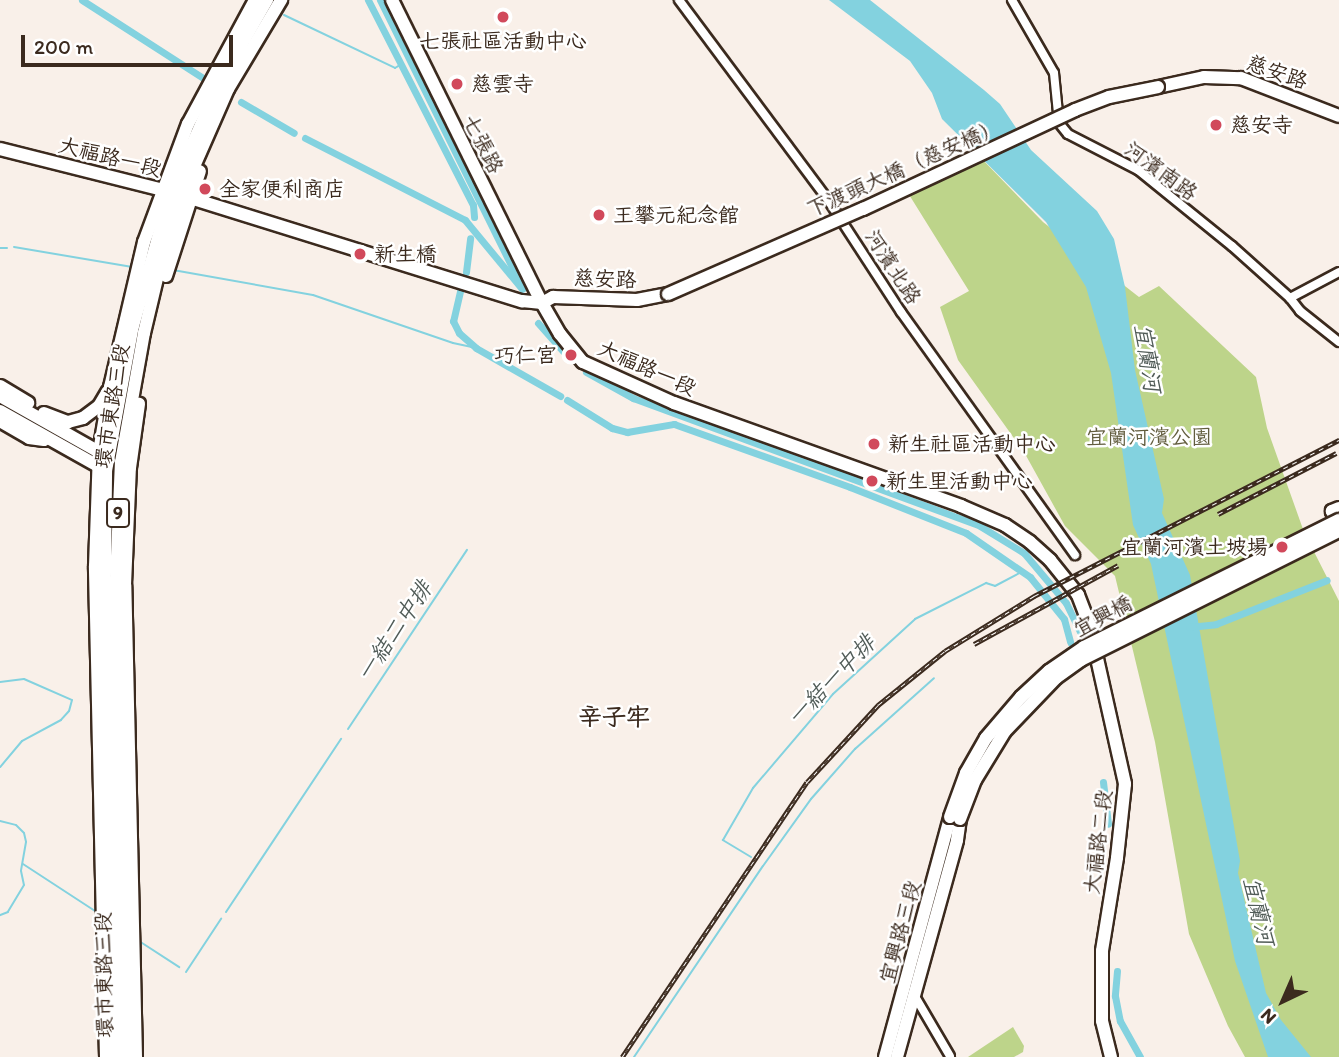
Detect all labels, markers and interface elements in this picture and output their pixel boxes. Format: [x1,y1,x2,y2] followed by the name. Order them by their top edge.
[495,9,511,25] marker: 七張社區活動中心
[24,21,236,65] scale bar
[419,28,587,54] place label: 七張社區活動中心
[34,34,93,59] text: 200 m
[1243,50,1311,94] street label: 慈安路
[471,71,534,97] place label: 慈雲寺
[449,76,465,92] marker: 慈雲寺
[457,110,509,178] street label: 七張路
[1230,112,1293,138] place label: 慈安寺
[803,114,1005,222] street label: 下渡頭大橋（慈安橋）
[1208,117,1224,133] marker: 慈安寺
[56,132,164,182] street label: 大福路一段
[1120,136,1202,206] street label: 河濱南路
[219,176,345,202] place label: 全家便利商店
[197,181,213,197] marker: 全家便利商店
[613,202,739,228] place label: 王攀元紀念館
[591,207,607,223] marker: 王攀元紀念館
[860,225,926,309] street label: 河濱北路
[374,241,437,267] place label: 新生橋
[352,246,368,262] marker: 新生橋
[573,265,637,293] street label: 慈安路
[1129,322,1167,394] water label: 宜蘭河
[594,335,700,401] street label: 大福路一段
[90,342,134,470] street label: 環市東路三段
[494,342,557,368] place label: 巧仁宮
[563,347,579,363] marker: 巧仁宮
[1086,424,1212,450] park label: 宜蘭河濱公園
[888,431,1056,457] place label: 新生社區活動中心
[866,436,882,452] marker: 新生社區活動中心
[886,468,1033,494] place label: 新生里活動中心
[864,473,880,489] marker: 新生里活動中心
[106,498,130,528] road number: 9
[1121,534,1268,560] place label: 宜蘭河濱土坡場
[1274,539,1290,555] marker: 宜蘭河濱土坡場
[350,576,438,686] water label: 一結二中排
[1069,590,1137,642] street label: 宜興橋
[781,629,881,731] water label: 一結一中排
[578,703,650,731] district label: 辛子牢
[1079,788,1117,896] street label: 大福路二段
[1238,874,1280,948] water label: 宜蘭河
[874,878,926,986] street label: 宜興路三段
[90,912,118,1038] street label: 環市東路三段
[1248,966,1318,1036] north arrow
[1255,1004,1281,1029] text: N

